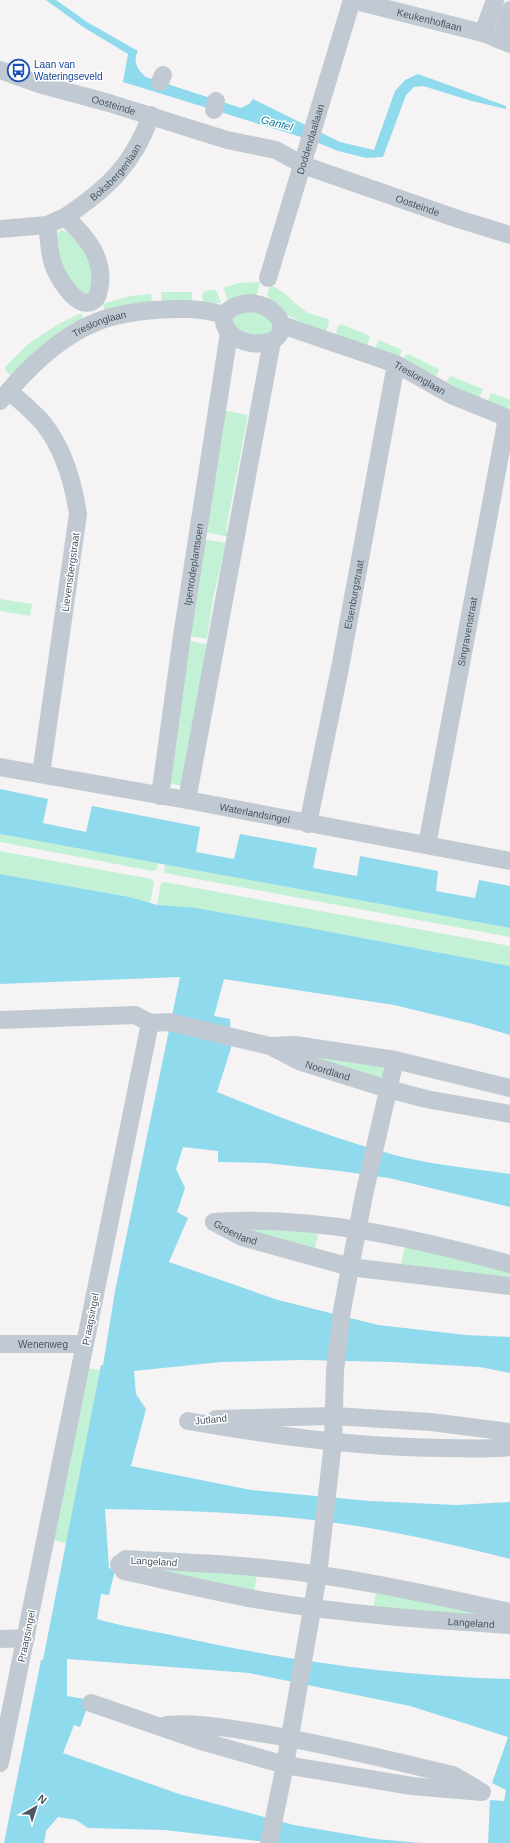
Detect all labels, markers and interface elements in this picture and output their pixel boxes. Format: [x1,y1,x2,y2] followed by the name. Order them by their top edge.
[396,7,463,34] street label: Keukenhoflaan
[5,57,31,83] bus stop icon: Laan van Wateringseveld
[34,59,103,82] place label: Laan van Wateringseveld
[90,94,137,117] street label: Oosteinde
[295,103,326,176] street label: Doddendaallaan
[260,113,295,133] water label: Gantel
[88,142,143,203] street label: Boksbergenlaan
[394,193,441,218] street label: Oosteinde
[70,309,127,339] street label: Treslonglaan
[392,359,447,397] street label: Treslonglaan
[182,523,205,606] street label: Ipenrodeplantsoen
[60,532,82,612] street label: Lievensbergstraat
[342,559,366,630] street label: Elsenburgstraat
[456,596,479,667] street label: Singravenstraat
[219,801,291,825] street label: Waterlandsingel
[304,1059,351,1083] street label: Noordland
[212,1218,258,1247] street label: Groenland
[80,1292,101,1346] street label: Praagsingel
[18,1339,68,1350] street label: Wenenweg
[195,1413,228,1426] street label: Jutland
[130,1555,178,1568] street label: Langeland
[16,1609,37,1663] street label: Praagsingel
[447,1616,495,1630] street label: Langeland
[16,1787,56,1827] north arrow
[35,1792,49,1806] text: N

